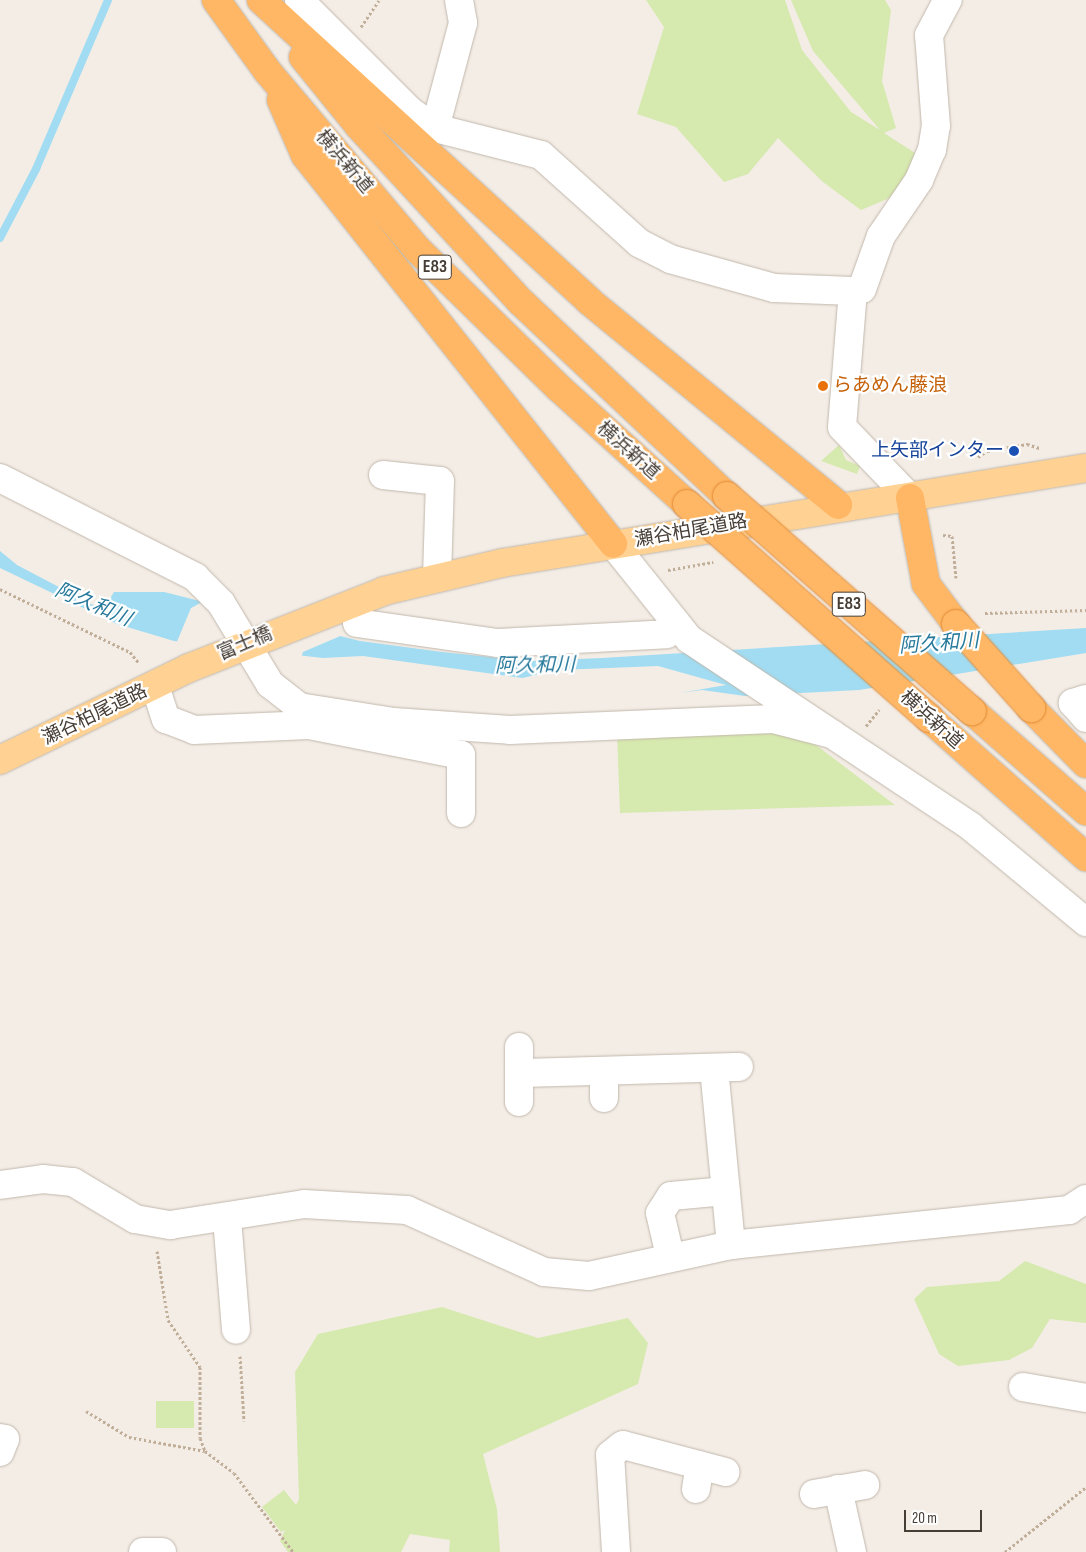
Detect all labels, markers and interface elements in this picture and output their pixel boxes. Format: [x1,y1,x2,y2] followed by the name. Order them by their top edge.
[311,126,377,198] street label: 横浜新道
[418,252,452,282] road number: E83
[833,375,947,397] place label: らあめん藤浪
[817,380,829,392] marker: らあめん藤浪
[592,417,664,485] street label: 横浜新道
[871,440,1004,462] place label: 上矢部インター
[1008,445,1020,457] marker: 上矢部インター
[633,510,749,552] street label: 瀬谷柏尾道路
[51,578,135,632] water label: 阿久和川
[832,588,866,620] road number: E83
[214,622,276,666] street label: 富士橋
[898,629,980,659] water label: 阿久和川
[495,653,575,679] water label: 阿久和川
[39,680,151,750] street label: 瀬谷柏尾道路
[895,686,967,754] street label: 横浜新道
[906,1500,984,1532] scale bar
[912,1509,937,1528] text: 20 m

